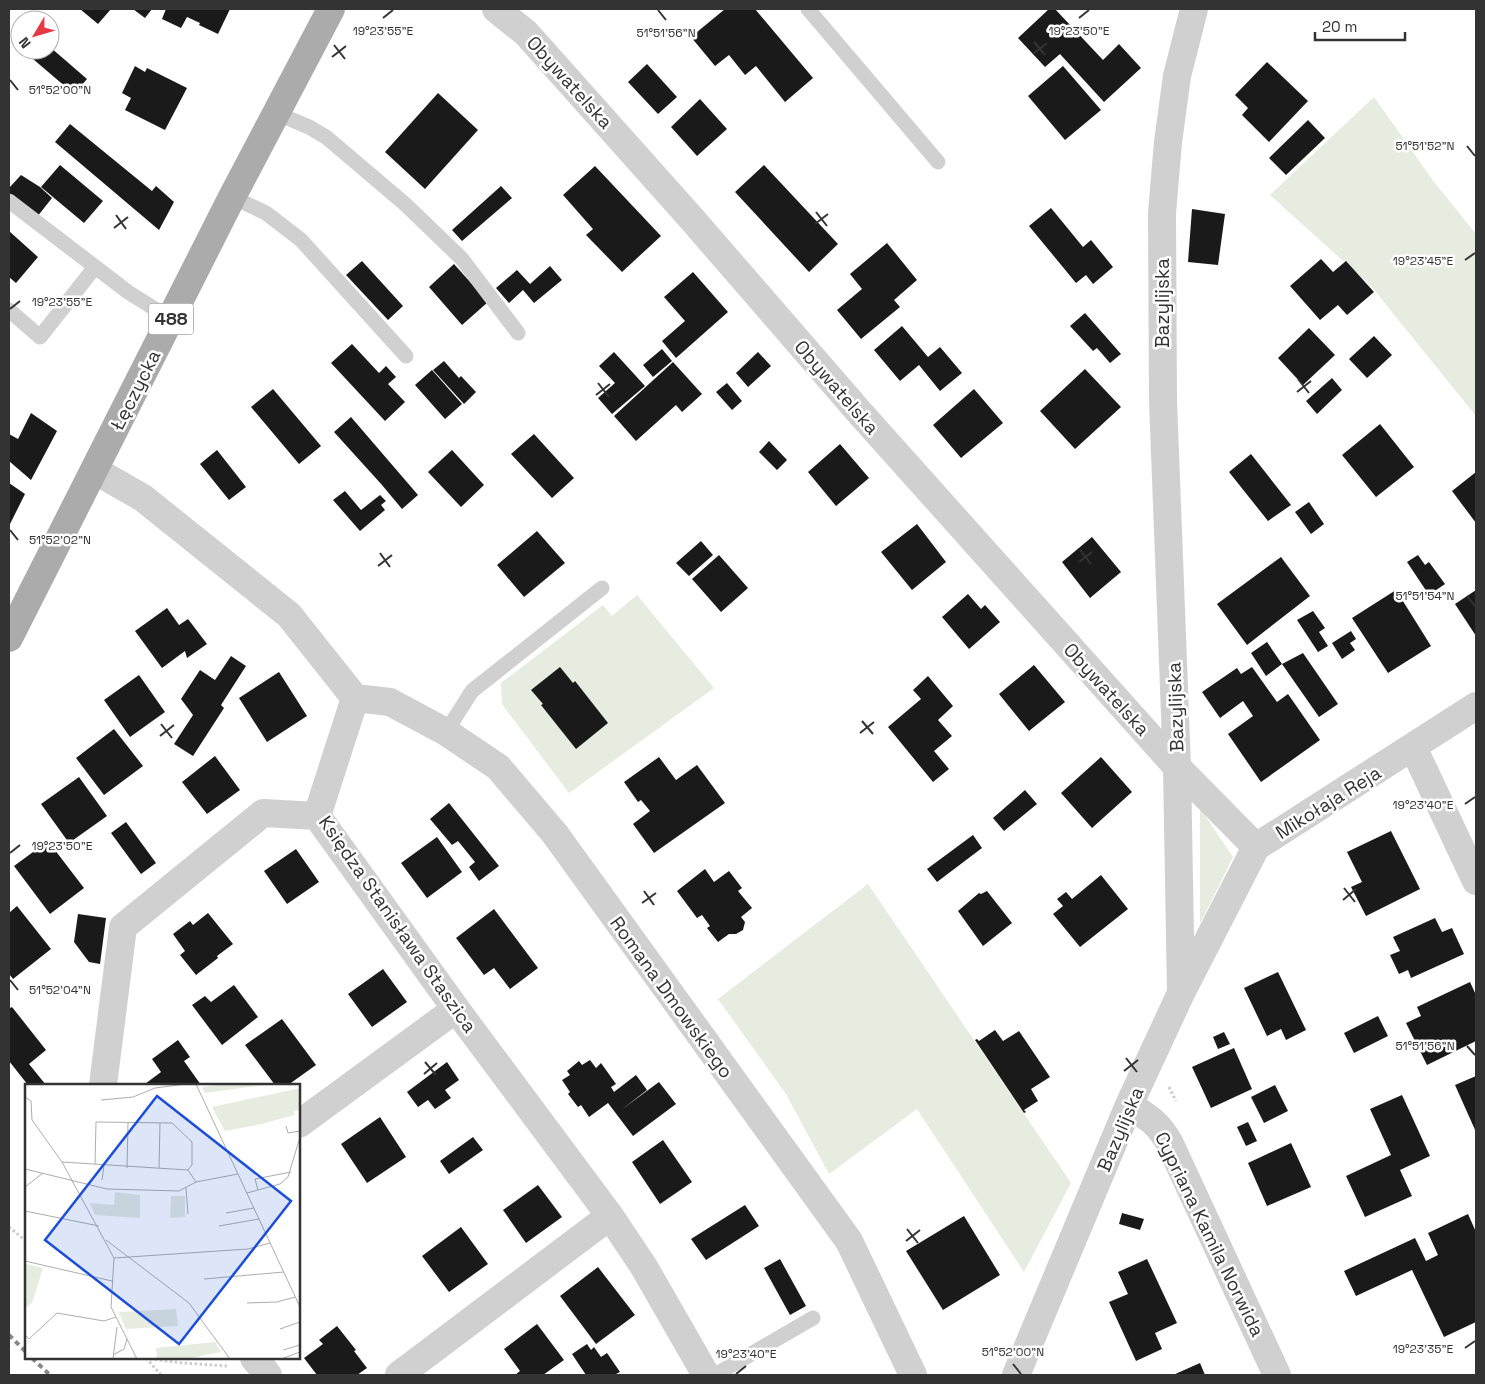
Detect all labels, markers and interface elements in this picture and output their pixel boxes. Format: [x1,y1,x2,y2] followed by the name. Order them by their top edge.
[10,10,60,60] north arrow
[1315,10,1405,42] scale bar
[1322,17,1357,36] text: 20 m
[353,23,414,39] text: 19°23'55"E
[1048,23,1110,39] text: 19°23'50"E
[636,25,696,41] text: 51°51'56"N
[521,30,618,134] street label: Obywatelska
[15,34,35,52] text: N
[29,82,91,98] text: 51°52'00"N
[1395,138,1455,154] text: 51°51'52"N
[1393,253,1453,269] text: 19°23'45"E
[1150,258,1175,348] street label: Bazylijska
[32,294,93,310] text: 19°23'55"E
[148,304,194,334] road number: 488
[789,335,885,440] street label: Obywatelska
[104,346,166,435] street label: Łęczycka
[29,532,91,548] text: 51°52'02"N
[1396,588,1454,604] text: 51°51'54"N
[1058,637,1155,741] street label: Obywatelska
[1161,662,1190,752] street label: Bazylijska
[1271,760,1386,845] street label: Mikołaja Reja
[1393,797,1454,813] text: 19°23'40"E
[313,811,482,1038] street label: Księdza Stanisława Staszica
[31,838,93,854] text: 19°23'50"E
[604,911,739,1083] street label: Romana Dmowskiego
[29,982,91,998] text: 51°52'04"N
[1395,1038,1455,1054] text: 51°51'56"N
[1091,1083,1150,1175] street label: Bazylijska
[25,1084,300,1359] inset map
[1149,1128,1270,1341] street label: Cypriana Kamila Norwida
[1393,1341,1454,1357] text: 19°23'35"E
[982,1344,1044,1360] text: 51°52'00"N
[716,1346,777,1362] text: 19°23'40"E

